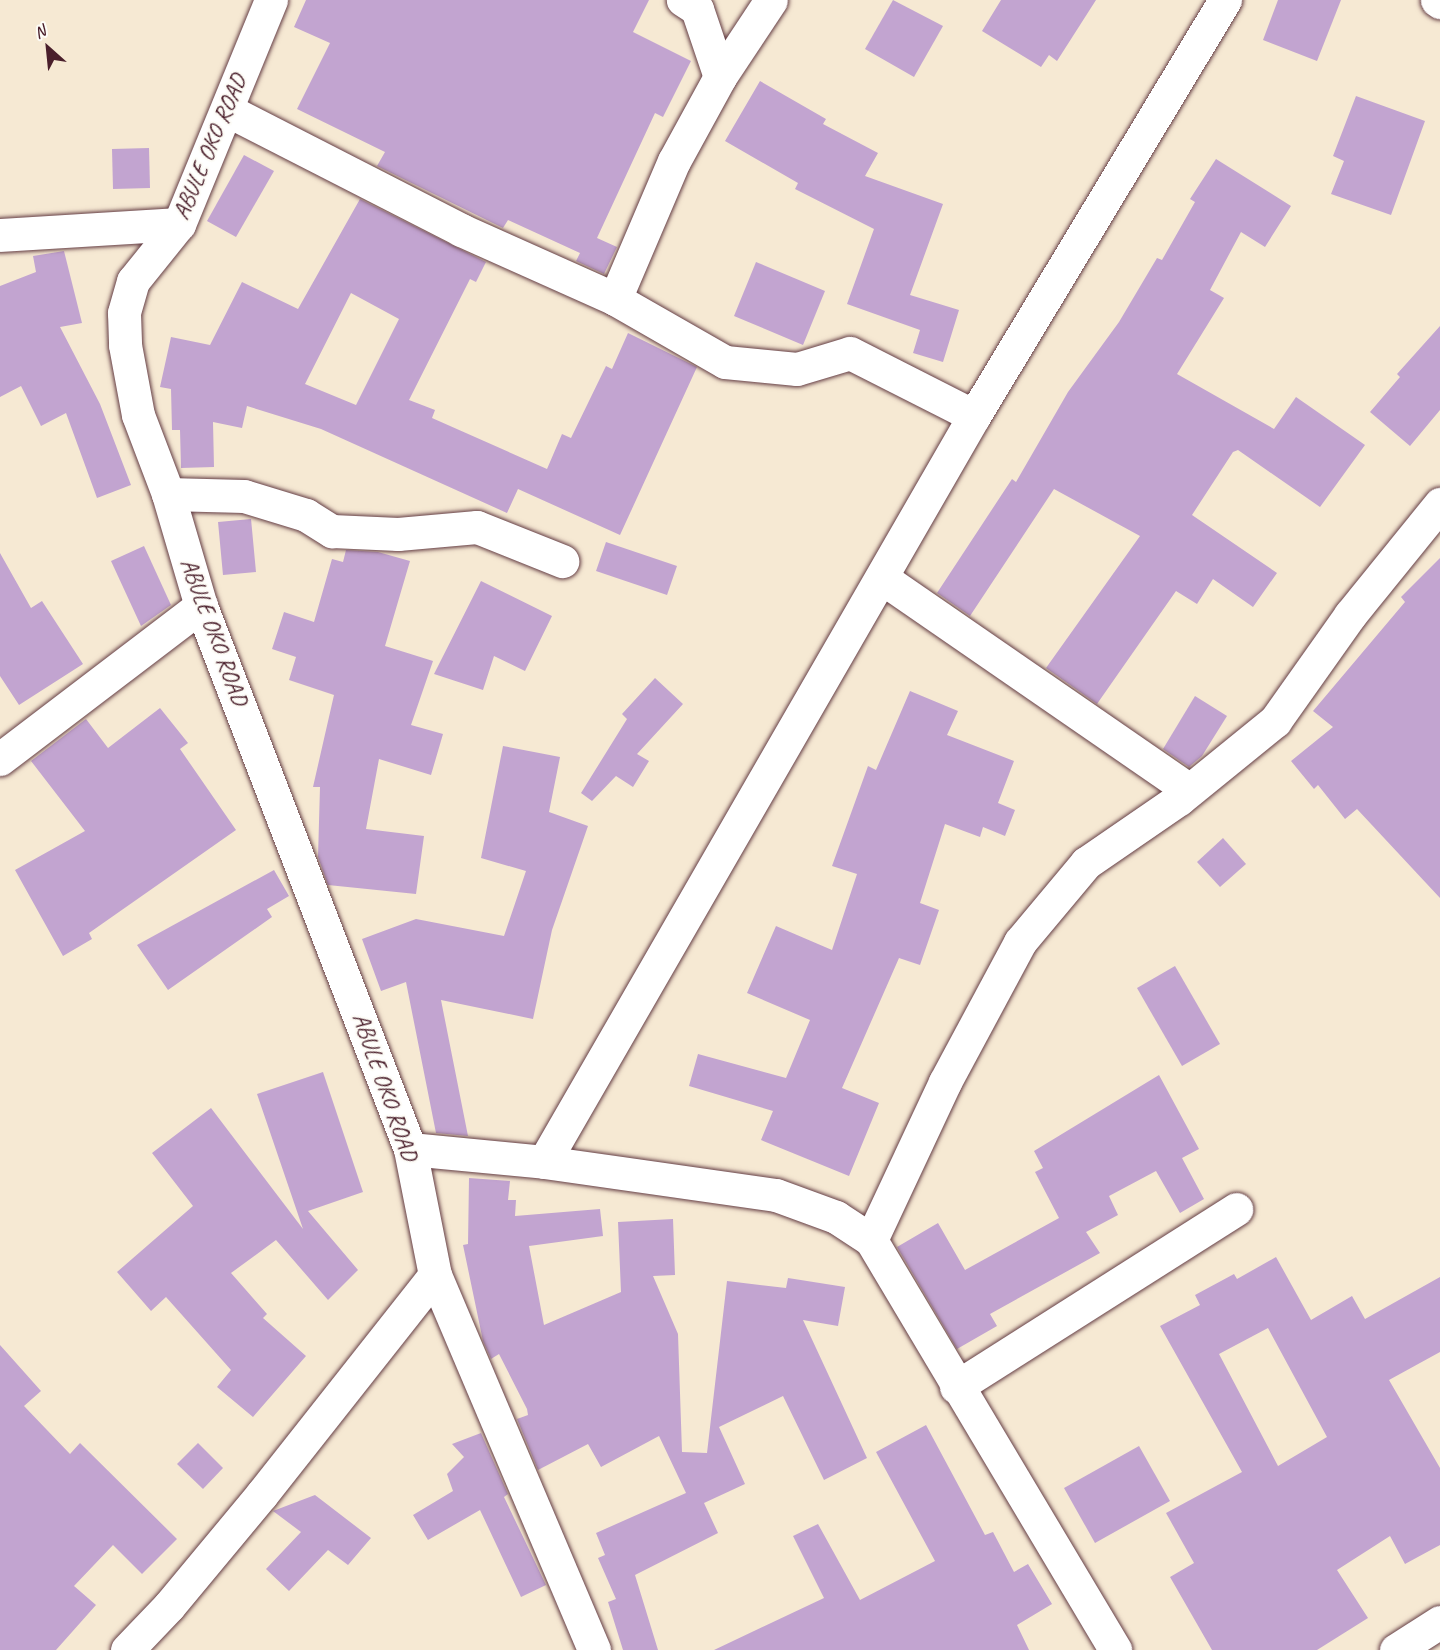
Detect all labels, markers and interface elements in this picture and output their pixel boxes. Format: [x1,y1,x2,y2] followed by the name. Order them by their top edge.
[18,18,78,78] north arrow
[31,21,49,43] text: N
[166,70,254,224] street label: ABULE OKO ROAD
[174,554,254,710] street label: ABULE OKO ROAD
[346,1009,424,1165] street label: ABULE OKO ROAD

